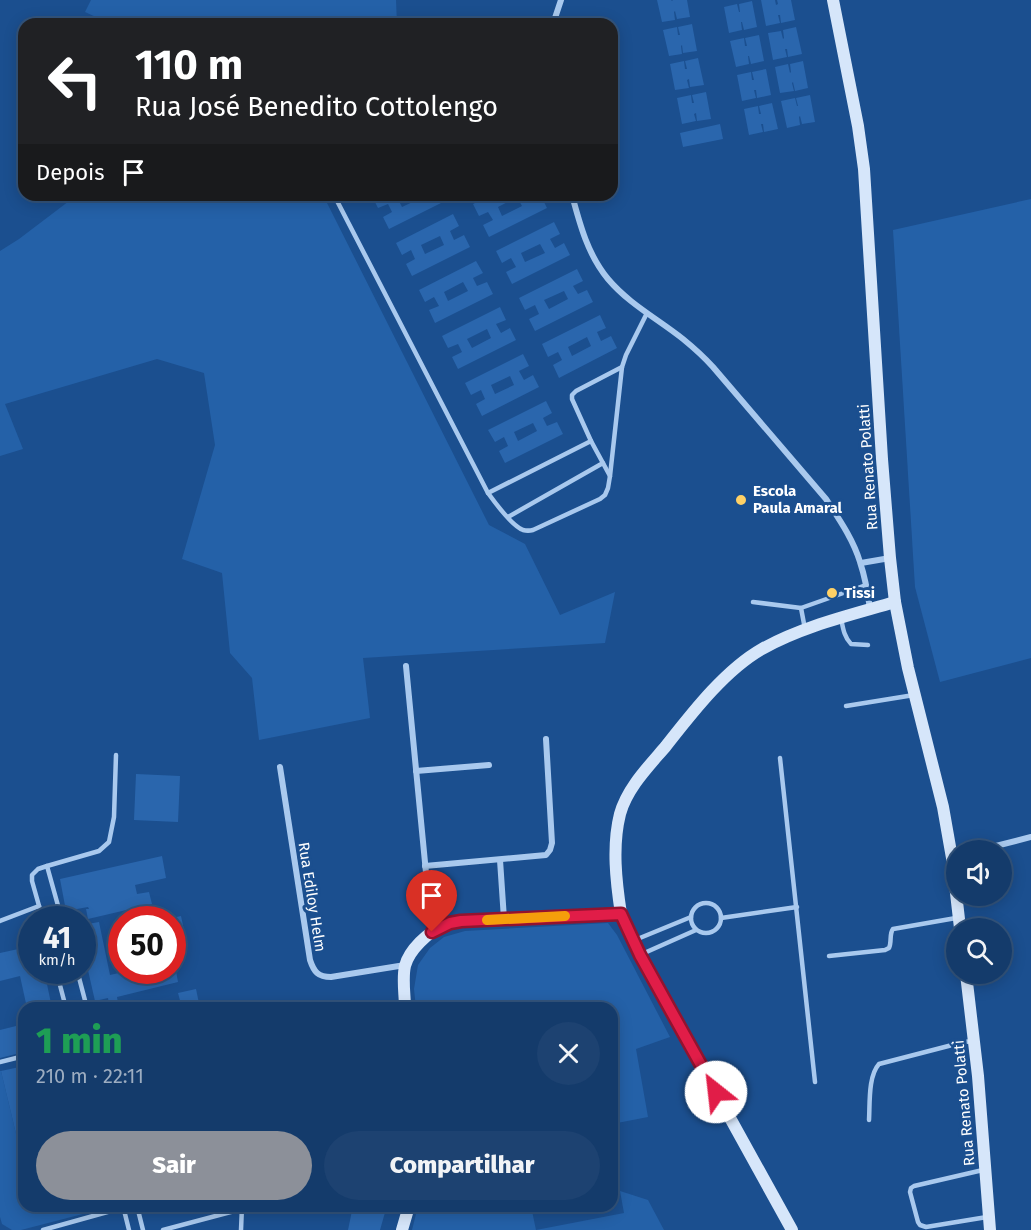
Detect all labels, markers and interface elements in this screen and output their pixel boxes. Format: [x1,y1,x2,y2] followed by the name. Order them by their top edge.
[135,40,243,90] text: 110 m
[36,42,114,120] icon: left
[135,91,498,123] text: Rua José Benedito Cottolengo
[117,156,150,189] icon: arrive
[36,159,105,186] text: Depois
[855,403,881,531] street label: Rua Renato Polatti
[753,482,842,517] place label: Escola Paula Amaral
[734,493,748,507] marker: Escola Paula Amaral
[844,584,875,602] place label: Tissi
[825,586,839,600] marker: Tissi
[946,840,1012,984] map controls
[946,840,1012,906] button: sound
[294,841,330,953] street label: Rua Ediloy Helm
[406,870,457,932] pin
[415,879,448,912] icon: arrive
[108,906,186,984] speed limit sign: 50
[946,918,1012,984] button: search
[43,920,71,956] text: 41
[38,951,76,969] text: km/h
[36,1019,122,1063] text: 1 min
[537,1022,600,1085] button: close
[950,1039,978,1167] street label: Rua Renato Polatti
[684,1060,748,1124] position arrow
[36,1064,144,1088] text: 210 m · 22:11
[36,1131,312,1200] button: Sair
[324,1131,600,1200] button: Compartilhar

